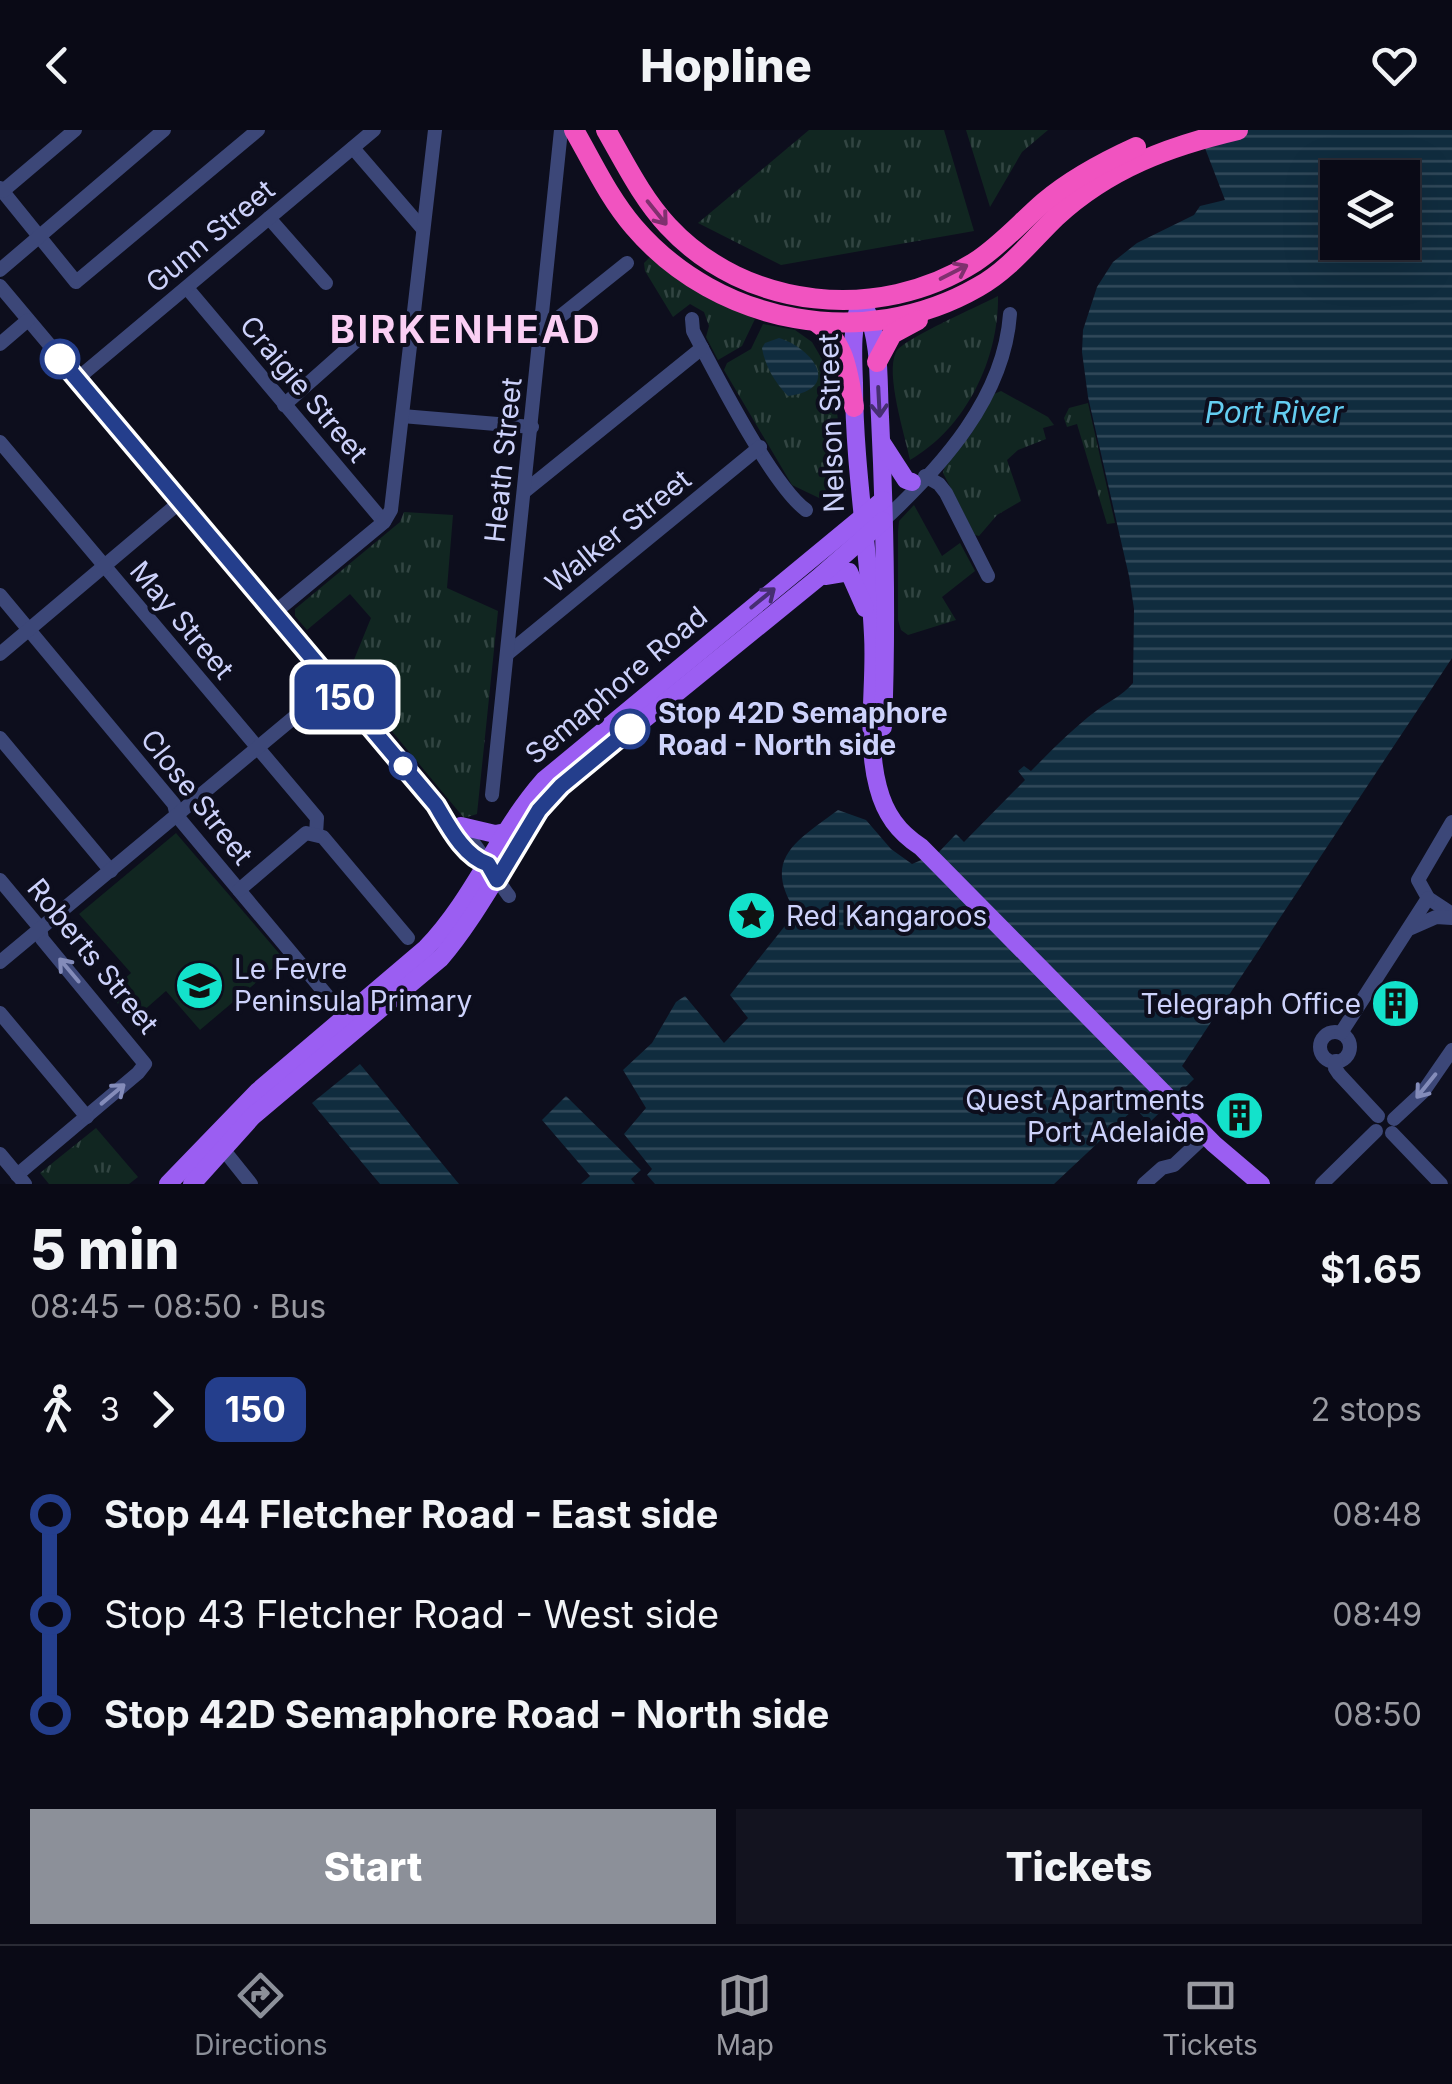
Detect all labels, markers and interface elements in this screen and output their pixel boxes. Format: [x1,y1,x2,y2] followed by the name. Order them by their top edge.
[30,38,85,93] icon: back
[640,38,812,93] text: Hopline
[1367,38,1422,93] icon: heart
[1320,160,1420,260] map controls
[1320,160,1420,260] button: layers
[139,172,281,300] street label: Gunn Street
[646,199,668,225] one-way arrow
[939,262,969,281] one-way arrow
[330,306,602,352] district label: BIRKENHEAD
[233,309,375,469] street label: Craigie Street
[811,333,851,513] street label: Nelson Street
[41,340,79,378] unlabelled marker
[477,376,529,544] street label: Heath Street
[870,386,889,418] one-way arrow
[1205,394,1344,430] water label: Port River
[538,462,698,600] street label: Walker Street
[123,554,241,686] street label: May Street
[749,587,775,609] one-way arrow
[518,599,714,771] street label: Semaphore Road
[288,664,402,730] line badge: 150
[314,676,376,718] text: 150
[658,696,948,762] place label: Stop 42D Semaphore Road - North side
[611,710,649,748] marker: Stop 42D Semaphore Road - North side
[134,723,260,871] street label: Close Street
[390,753,416,779] unlabelled marker
[20,872,166,1040] street label: Roberts Street
[725,890,777,942] place icon: Red Kangaroos
[786,899,987,933] place label: Red Kangaroos
[234,952,472,1018] place label: Le Fevre Peninsula Primary
[57,958,80,983] one-way arrow
[173,959,225,1011] school or university icon: Le Fevre Peninsula Primary
[1370,978,1422,1030] building icon: Telegraph Office
[1141,987,1361,1021] place label: Telegraph Office
[1415,1073,1437,1099] one-way arrow
[965,1083,1205,1149] place label: Quest Apartments Port Adelaide
[100,1084,126,1106] one-way arrow
[1214,1090,1266,1142] building icon: Quest Apartments Port Adelaide
[30,1216,179,1282] text: 5 min
[1320,1246,1422,1292] text: $1.65
[30,1287,326,1326] text: 08:45 – 08:50 · Bus
[30,1382,85,1437] icon: walk
[135,1382,190,1437] icon: forward
[225,1388,286,1430] text: 150
[100,1390,120,1429] text: 3
[1311,1390,1422,1429] text: 2 stops
[104,1491,718,1537] text: Stop 44 Fletcher Road - East side
[1332,1495,1422,1534] text: 08:48
[104,1591,719,1637] text: Stop 43 Fletcher Road - West side
[1332,1595,1422,1634] text: 08:49
[104,1691,829,1737] text: Stop 42D Semaphore Road - North side
[1333,1695,1422,1734] text: 08:50
[30,1809,716,1924] button: Start
[736,1809,1422,1924] button: Tickets
[194,1968,328,2062] tab: Directions
[716,1968,774,2062] tab: Map
[1162,1968,1258,2062] tab: Tickets

